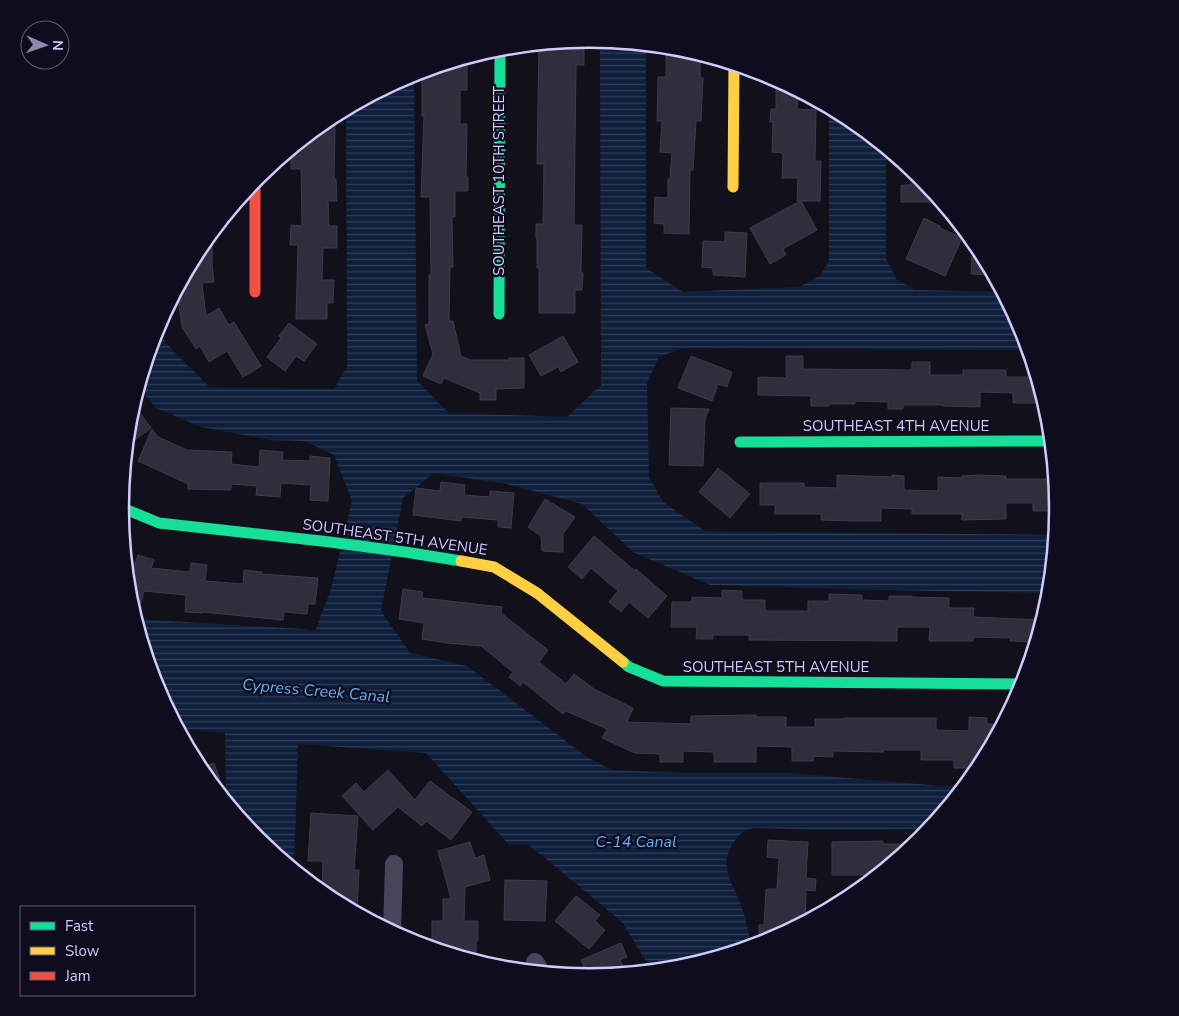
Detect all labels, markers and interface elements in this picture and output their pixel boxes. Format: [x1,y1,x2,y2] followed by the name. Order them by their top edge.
[20,20,70,70] north arrow
[48,40,67,51] text: N
[489,86,509,276] street label: SOUTHEAST 10TH STREET
[803,416,989,436] street label: SOUTHEAST 4TH AVENUE
[301,514,489,560] street label: SOUTHEAST 5TH AVENUE
[683,657,869,677] street label: SOUTHEAST 5TH AVENUE
[241,674,391,708] water label: Cypress Creek Canal
[595,831,677,853] water label: C-14 Canal
[20,906,195,996] legend
[65,916,94,936] text: Fast
[65,941,100,961] text: Slow
[64,966,91,986] text: Jam

